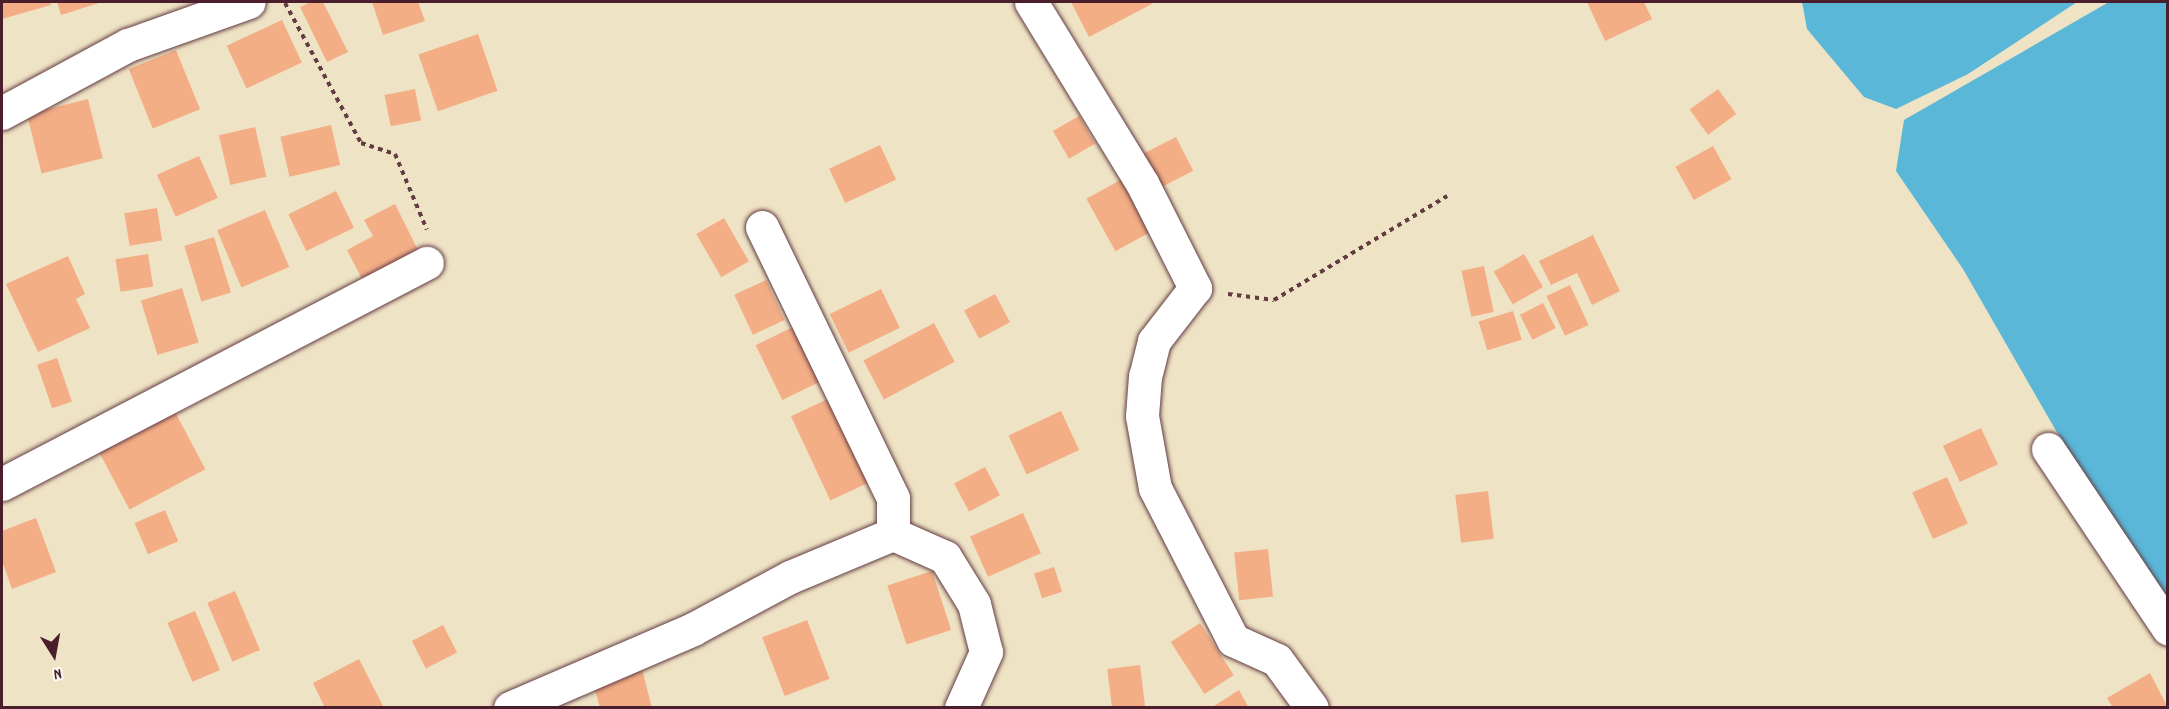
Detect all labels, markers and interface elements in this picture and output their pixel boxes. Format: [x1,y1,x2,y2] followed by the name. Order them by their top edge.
[24,625,84,685] north arrow
[51,661,64,685] text: N

